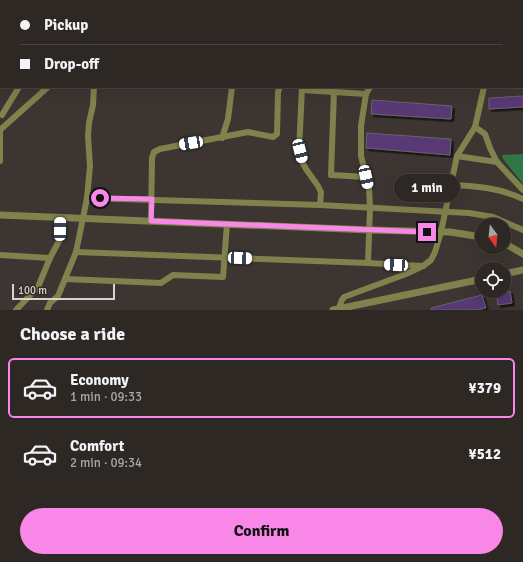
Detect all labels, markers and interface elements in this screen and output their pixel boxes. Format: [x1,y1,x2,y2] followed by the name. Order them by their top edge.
[44,16,88,34] text: Pickup
[44,55,99,73] text: Drop-off
[178,135,204,151] car
[291,138,309,164] car
[358,164,374,190] car
[394,174,460,202] callout: 1 min
[411,180,443,196] text: 1 min
[91,189,109,207] route start
[54,217,66,241] car
[475,218,511,254] north arrow
[475,218,511,298] map controls
[418,223,436,241] route end
[228,252,252,264] car
[384,258,408,272] car
[475,262,511,298] button: locate
[12,282,115,301] scale bar
[18,284,47,297] text: 100 m
[20,323,125,345] text: Choose a ride
[22,370,58,406] icon: car
[70,371,129,389] text: Economy
[469,379,501,397] text: ¥379
[70,389,142,405] text: 1 min · 09:33
[22,436,58,472] icon: car
[70,437,124,455] text: Comfort
[469,445,501,463] text: ¥512
[70,455,142,471] text: 2 min · 09:34
[20,508,503,554] button: Confirm

